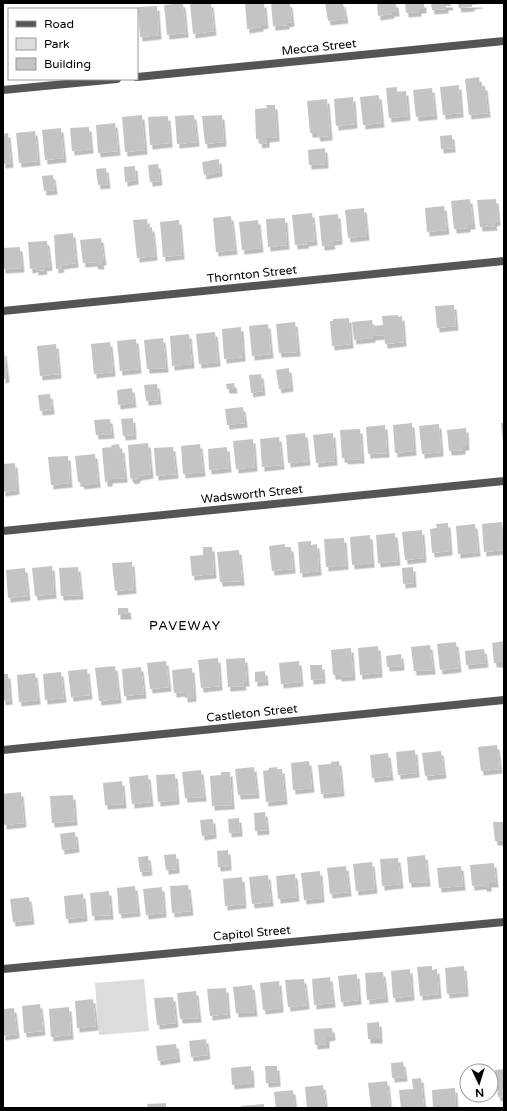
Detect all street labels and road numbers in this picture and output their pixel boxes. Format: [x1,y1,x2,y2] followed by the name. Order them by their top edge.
[281,36,357,58] street label: Mecca Street
[206,262,298,286] street label: Thornton Street
[200,482,304,506] street label: Wadsworth Street
[206,701,299,725] street label: Castleton Street
[213,923,292,943] street label: Capitol Street

